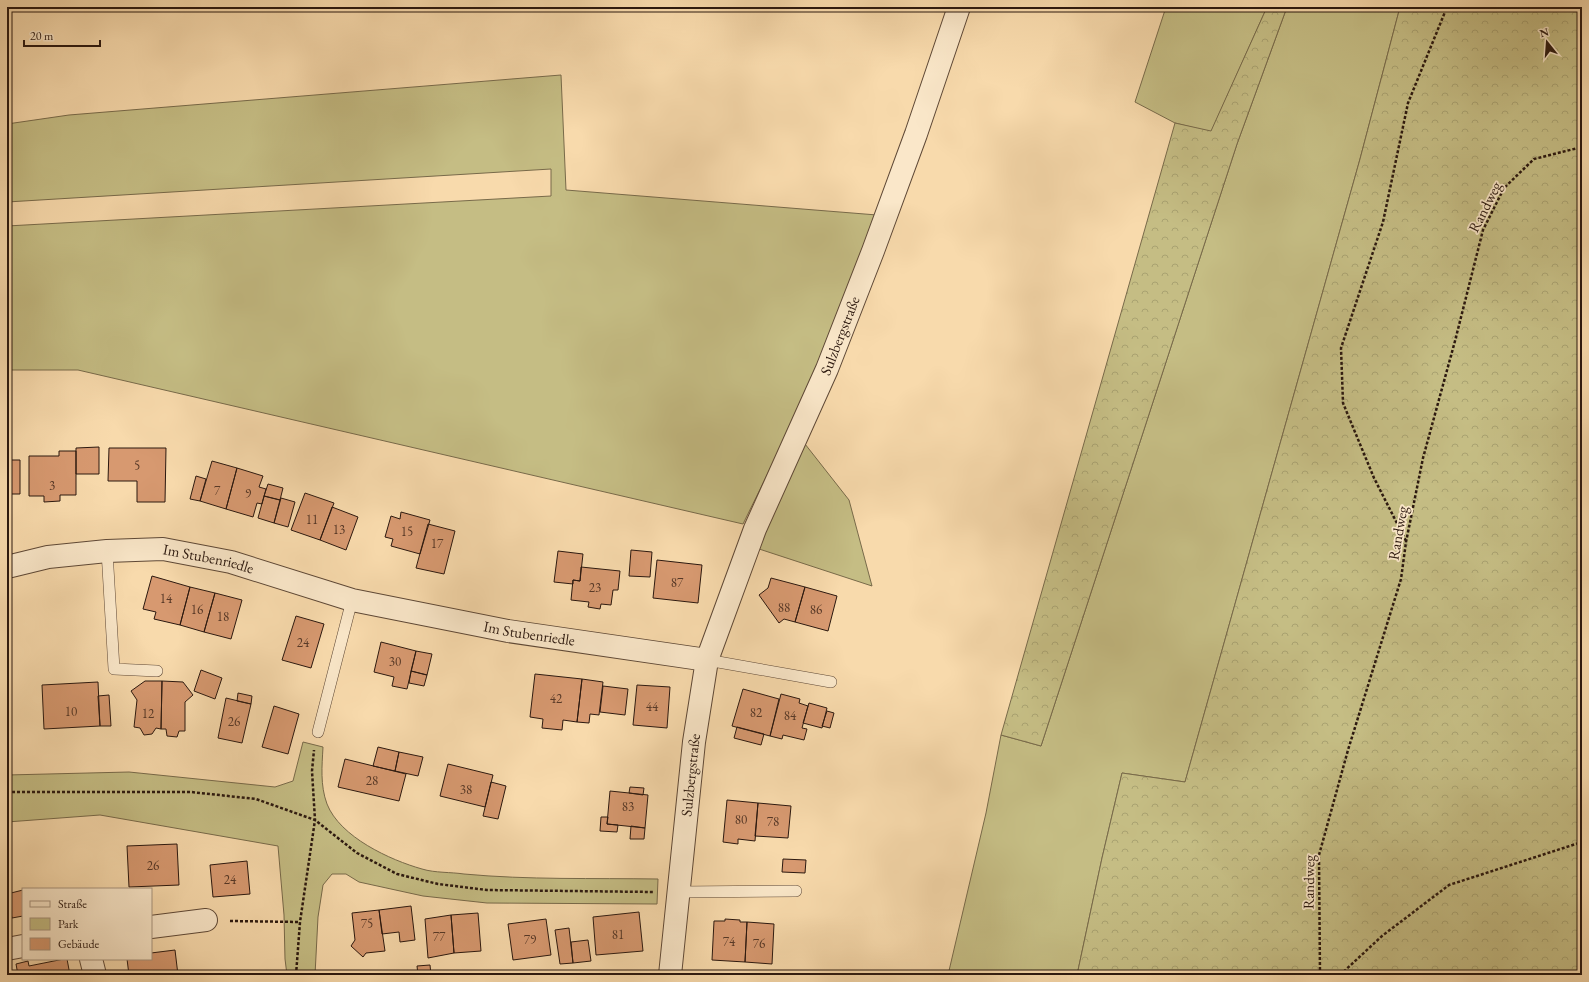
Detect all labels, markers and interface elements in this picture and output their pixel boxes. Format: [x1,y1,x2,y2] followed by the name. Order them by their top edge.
[24,22,100,48] scale bar
[1527,22,1567,62] north arrow
[1538,24,1550,40] text: N
[30,28,54,44] text: 20 m
[1464,178,1506,235] street label: Randweg
[815,293,864,378] street label: Sulzbergstraße
[134,457,140,474] house number: 5
[49,477,55,494] house number: 3
[214,482,221,499] house number: 7
[245,485,252,502] house number: 9
[1383,504,1412,561] street label: Randweg
[306,511,318,528] house number: 11
[333,521,345,538] house number: 13
[401,523,413,540] house number: 15
[431,535,444,552] house number: 17
[162,539,256,578] street label: Im Stubenriedle
[671,574,684,591] house number: 87
[589,579,601,596] house number: 23
[160,590,173,607] house number: 14
[778,599,790,616] house number: 88
[191,601,203,618] house number: 16
[810,601,822,618] house number: 86
[217,608,229,625] house number: 18
[482,616,576,650] street label: Im Stubenriedle
[297,634,310,651] house number: 24
[389,653,401,670] house number: 30
[550,690,563,707] house number: 42
[646,698,659,715] house number: 44
[65,703,77,720] house number: 10
[750,704,763,721] house number: 82
[142,705,155,722] house number: 12
[784,707,797,724] house number: 84
[228,713,240,730] house number: 26
[676,732,704,817] street label: Sulzbergstraße
[366,772,378,789] house number: 28
[460,781,472,798] house number: 38
[622,798,634,815] house number: 83
[735,811,747,828] house number: 80
[767,813,779,830] house number: 78
[1299,854,1318,909] street label: Randweg
[147,857,159,874] house number: 26
[224,871,237,888] house number: 24
[22,888,152,960] legend
[58,896,87,912] text: Straße
[361,915,373,932] house number: 75
[58,916,79,932] text: Park
[612,926,624,943] house number: 81
[433,928,446,945] house number: 77
[524,931,537,948] house number: 79
[723,933,736,950] house number: 74
[753,935,765,952] house number: 76
[58,936,100,952] text: Gebäude

